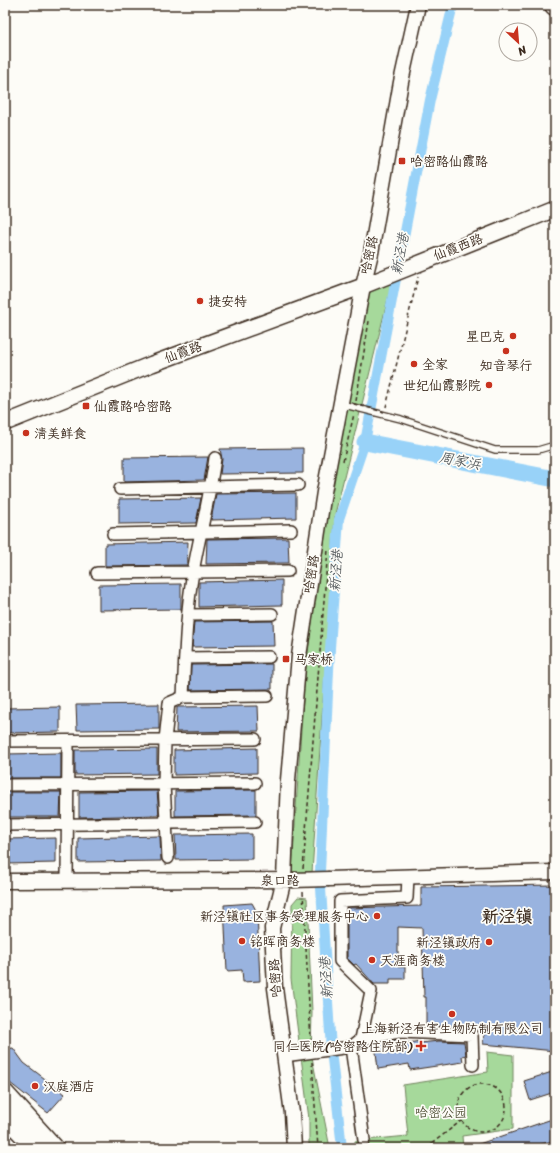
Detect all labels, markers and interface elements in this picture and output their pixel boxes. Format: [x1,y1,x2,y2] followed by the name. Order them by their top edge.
[498,22,538,62] north arrow
[514,40,531,61] text: N
[410,150,488,173] place label: 哈密路仙霞路
[397,156,407,166] marker: 哈密路仙霞路
[430,227,486,267] street label: 仙霞西路
[384,229,417,277] water label: 新泾港
[354,234,384,276] street label: 哈密路
[208,290,247,313] place label: 捷安特
[195,296,205,306] marker: 捷安特
[466,325,505,348] place label: 星巴克
[508,331,518,341] marker: 星巴克
[161,335,205,369] street label: 仙霞路
[501,346,511,356] marker: 知音琴行
[422,353,448,376] place label: 全家
[480,354,532,377] place label: 知音琴行
[409,359,419,369] marker: 全家
[403,374,481,397] place label: 世纪仙霞影院
[484,380,494,390] marker: 世纪仙霞影院
[94,395,172,418] place label: 仙霞路哈密路
[81,401,91,411] marker: 仙霞路哈密路
[34,422,86,445] place label: 清美鲜食
[21,428,31,438] marker: 清美鲜食
[437,445,484,477] water label: 周家浜
[322,547,350,593] water label: 新泾港
[297,553,325,595] street label: 哈密路
[294,648,333,671] place label: 马家桥
[281,654,291,664] marker: 马家桥
[260,869,300,892] street label: 泉口路
[482,901,533,931] district label: 新泾镇
[200,905,369,928] place label: 新泾镇社区事务受理服务中心
[372,911,382,921] marker: 新泾镇社区事务受理服务中心
[250,930,315,953] place label: 铭晖商务楼
[416,931,481,954] place label: 新泾镇政府
[237,936,247,946] marker: 铭晖商务楼
[484,937,494,947] marker: 新泾镇政府
[380,949,445,972] place label: 天涯商务楼
[312,954,340,1000] water label: 新泾港
[367,955,377,965] marker: 天涯商务楼
[262,958,288,998] street label: 哈密路
[447,1009,457,1019] marker: 上海新泾有害生物防制有限公司
[361,1017,543,1040] place label: 上海新泾有害生物防制有限公司
[273,1035,413,1058] place label: 同仁医院(哈密路住院部)
[415,1040,427,1052] marker: 同仁医院(哈密路住院部)
[43,1075,95,1098] place label: 汉庭酒店
[30,1081,40,1091] marker: 汉庭酒店
[415,1101,467,1124] park label: 哈密公园

